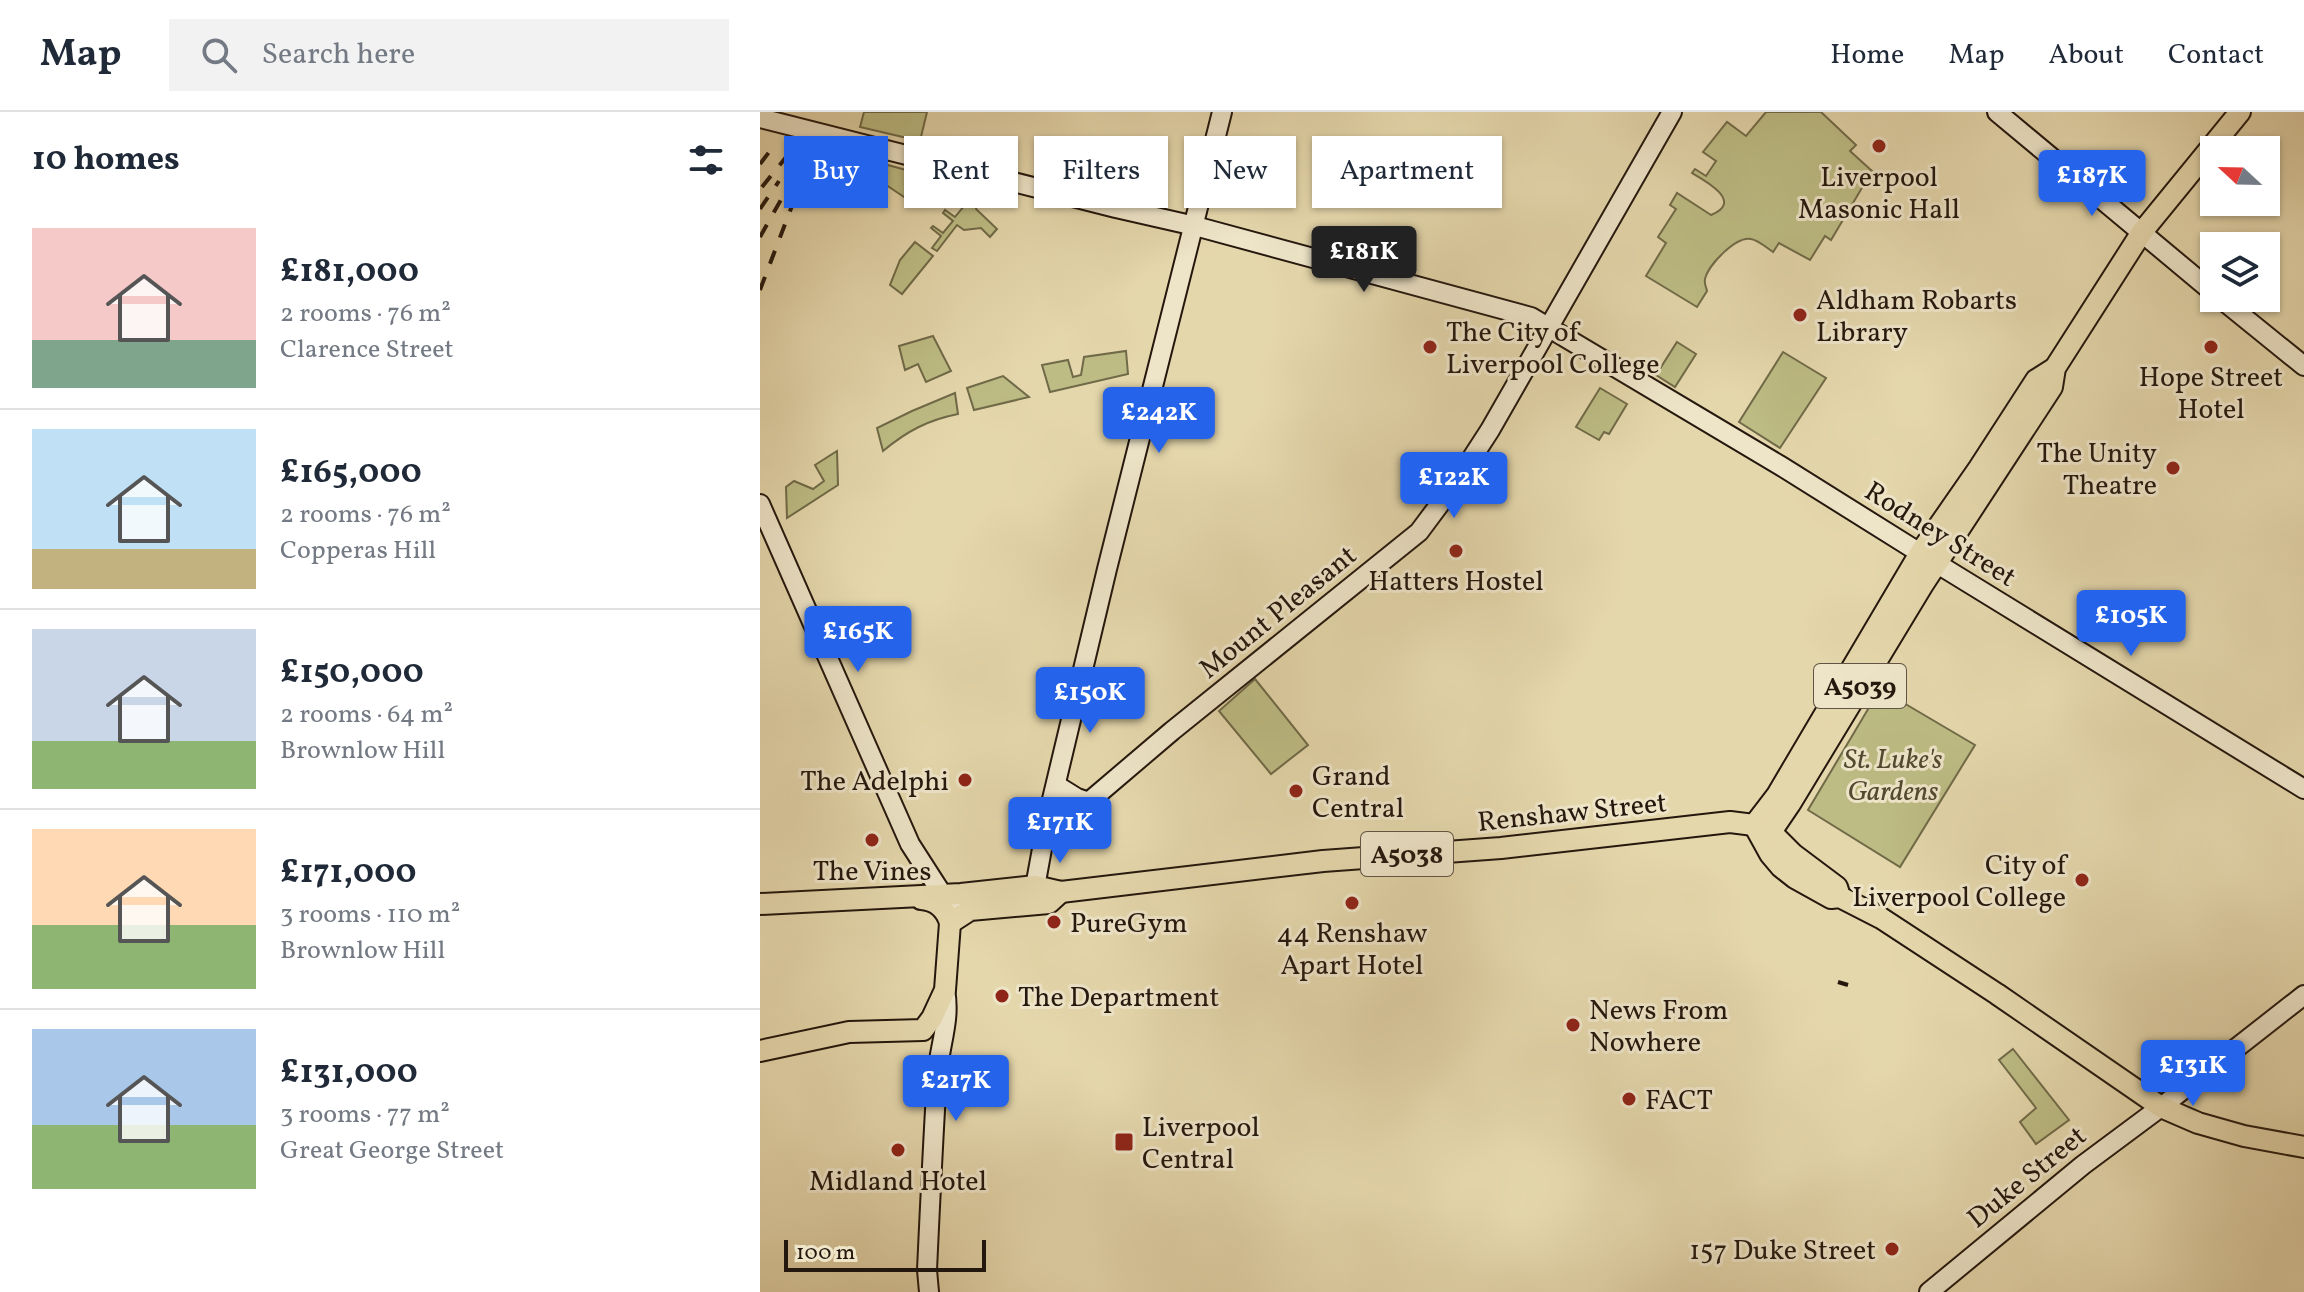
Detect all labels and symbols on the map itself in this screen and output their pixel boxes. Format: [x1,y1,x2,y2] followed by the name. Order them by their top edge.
[2200,136,2280,216] north arrow
[1870,137,1888,155] marker: Liverpool Masonic Hall
[2036,150,2148,218] pin: £187K
[1798,159,1960,230] place label: Liverpool Masonic Hall
[1308,226,1420,294] pin: £181K
[1816,282,2017,353] place label: Aldham Robarts Library
[1791,306,1809,324] marker: Aldham Robarts Library
[1446,314,1660,385] place label: The City of Liverpool College
[1421,338,1439,356] marker: The City of Liverpool College
[2202,338,2220,356] marker: Hope Street Hotel
[2139,359,2283,430] place label: Hope Street Hotel
[1103,387,1215,455] pin: £242K
[2037,435,2157,506] place label: The Unity Theatre
[1398,452,1510,520] pin: £122K
[2164,459,2182,477] marker: The Unity Theatre
[1856,473,2023,597] street label: Rodney Street
[1191,537,1366,689] street label: Mount Pleasant
[1447,542,1465,560] marker: Hatters Hostel
[1368,563,1544,602] place label: Hatters Hostel
[2075,590,2187,658] pin: £105K
[802,606,914,674] pin: £165K
[1814,664,1906,708] road number: A5039
[1034,667,1146,735] pin: £150K
[1844,741,1942,812] park label: St. Luke's Gardens
[1312,758,1404,829] place label: Grand Central
[800,763,949,802] place label: The Adelphi
[956,771,974,789] marker: The Adelphi
[1287,782,1305,800] marker: Grand Central
[1476,784,1669,843] street label: Renshaw Street
[1004,797,1116,865] pin: £171K
[863,831,881,849] marker: The Vines
[1361,832,1453,876] road number: A5038
[1852,847,2068,918] place label: City of Liverpool College
[813,853,931,892] place label: The Vines
[2073,871,2091,889] marker: City of Liverpool College
[1343,894,1361,912] marker: 44 Renshaw Apart Hotel
[1070,905,1187,944] place label: PureGym
[1045,913,1063,931] marker: PureGym
[1276,915,1428,986] place label: 44 Renshaw Apart Hotel
[1018,979,1219,1018] place label: The Department
[993,987,1011,1005] marker: The Department
[1589,992,1728,1063] place label: News From Nowhere
[1564,1016,1582,1034] marker: News From Nowhere
[2137,1040,2249,1108] pin: £131K
[900,1055,1012,1123] pin: £217K
[1645,1082,1713,1121] place label: FACT
[1620,1090,1638,1108] marker: FACT
[1142,1109,1260,1180] place label: Liverpool Central
[1960,1118,2096,1238] street label: Duke Street
[1113,1131,1135,1153] marker: Liverpool Central
[889,1141,907,1159] marker: Midland Hotel
[809,1163,987,1202] place label: Midland Hotel
[1689,1232,1876,1271] place label: 157 Duke Street
[784,1236,986,1272] scale bar
[1883,1240,1901,1258] marker: 157 Duke Street

